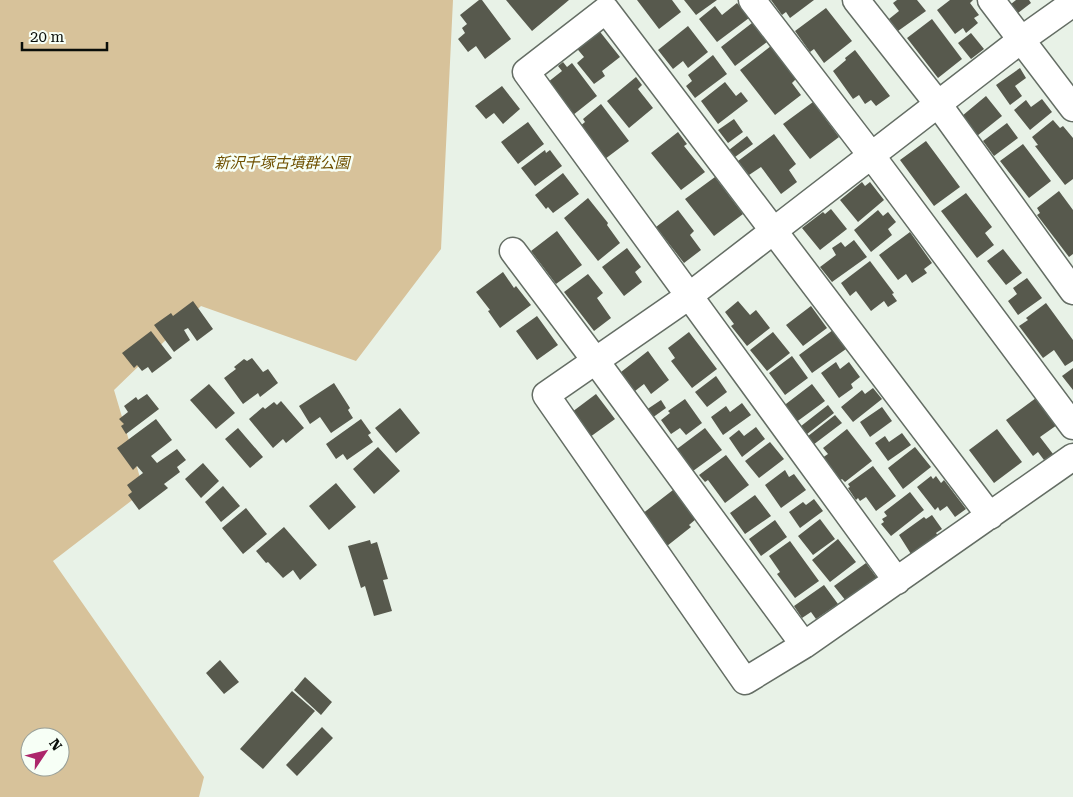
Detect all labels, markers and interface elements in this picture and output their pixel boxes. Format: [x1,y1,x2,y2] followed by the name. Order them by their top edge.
[22,20,108,52] scale bar
[30,28,65,46] text: 20 m
[214,154,351,172] park label: 新沢千塚古墳群公園
[20,727,70,777] north arrow
[46,736,65,754] text: N

